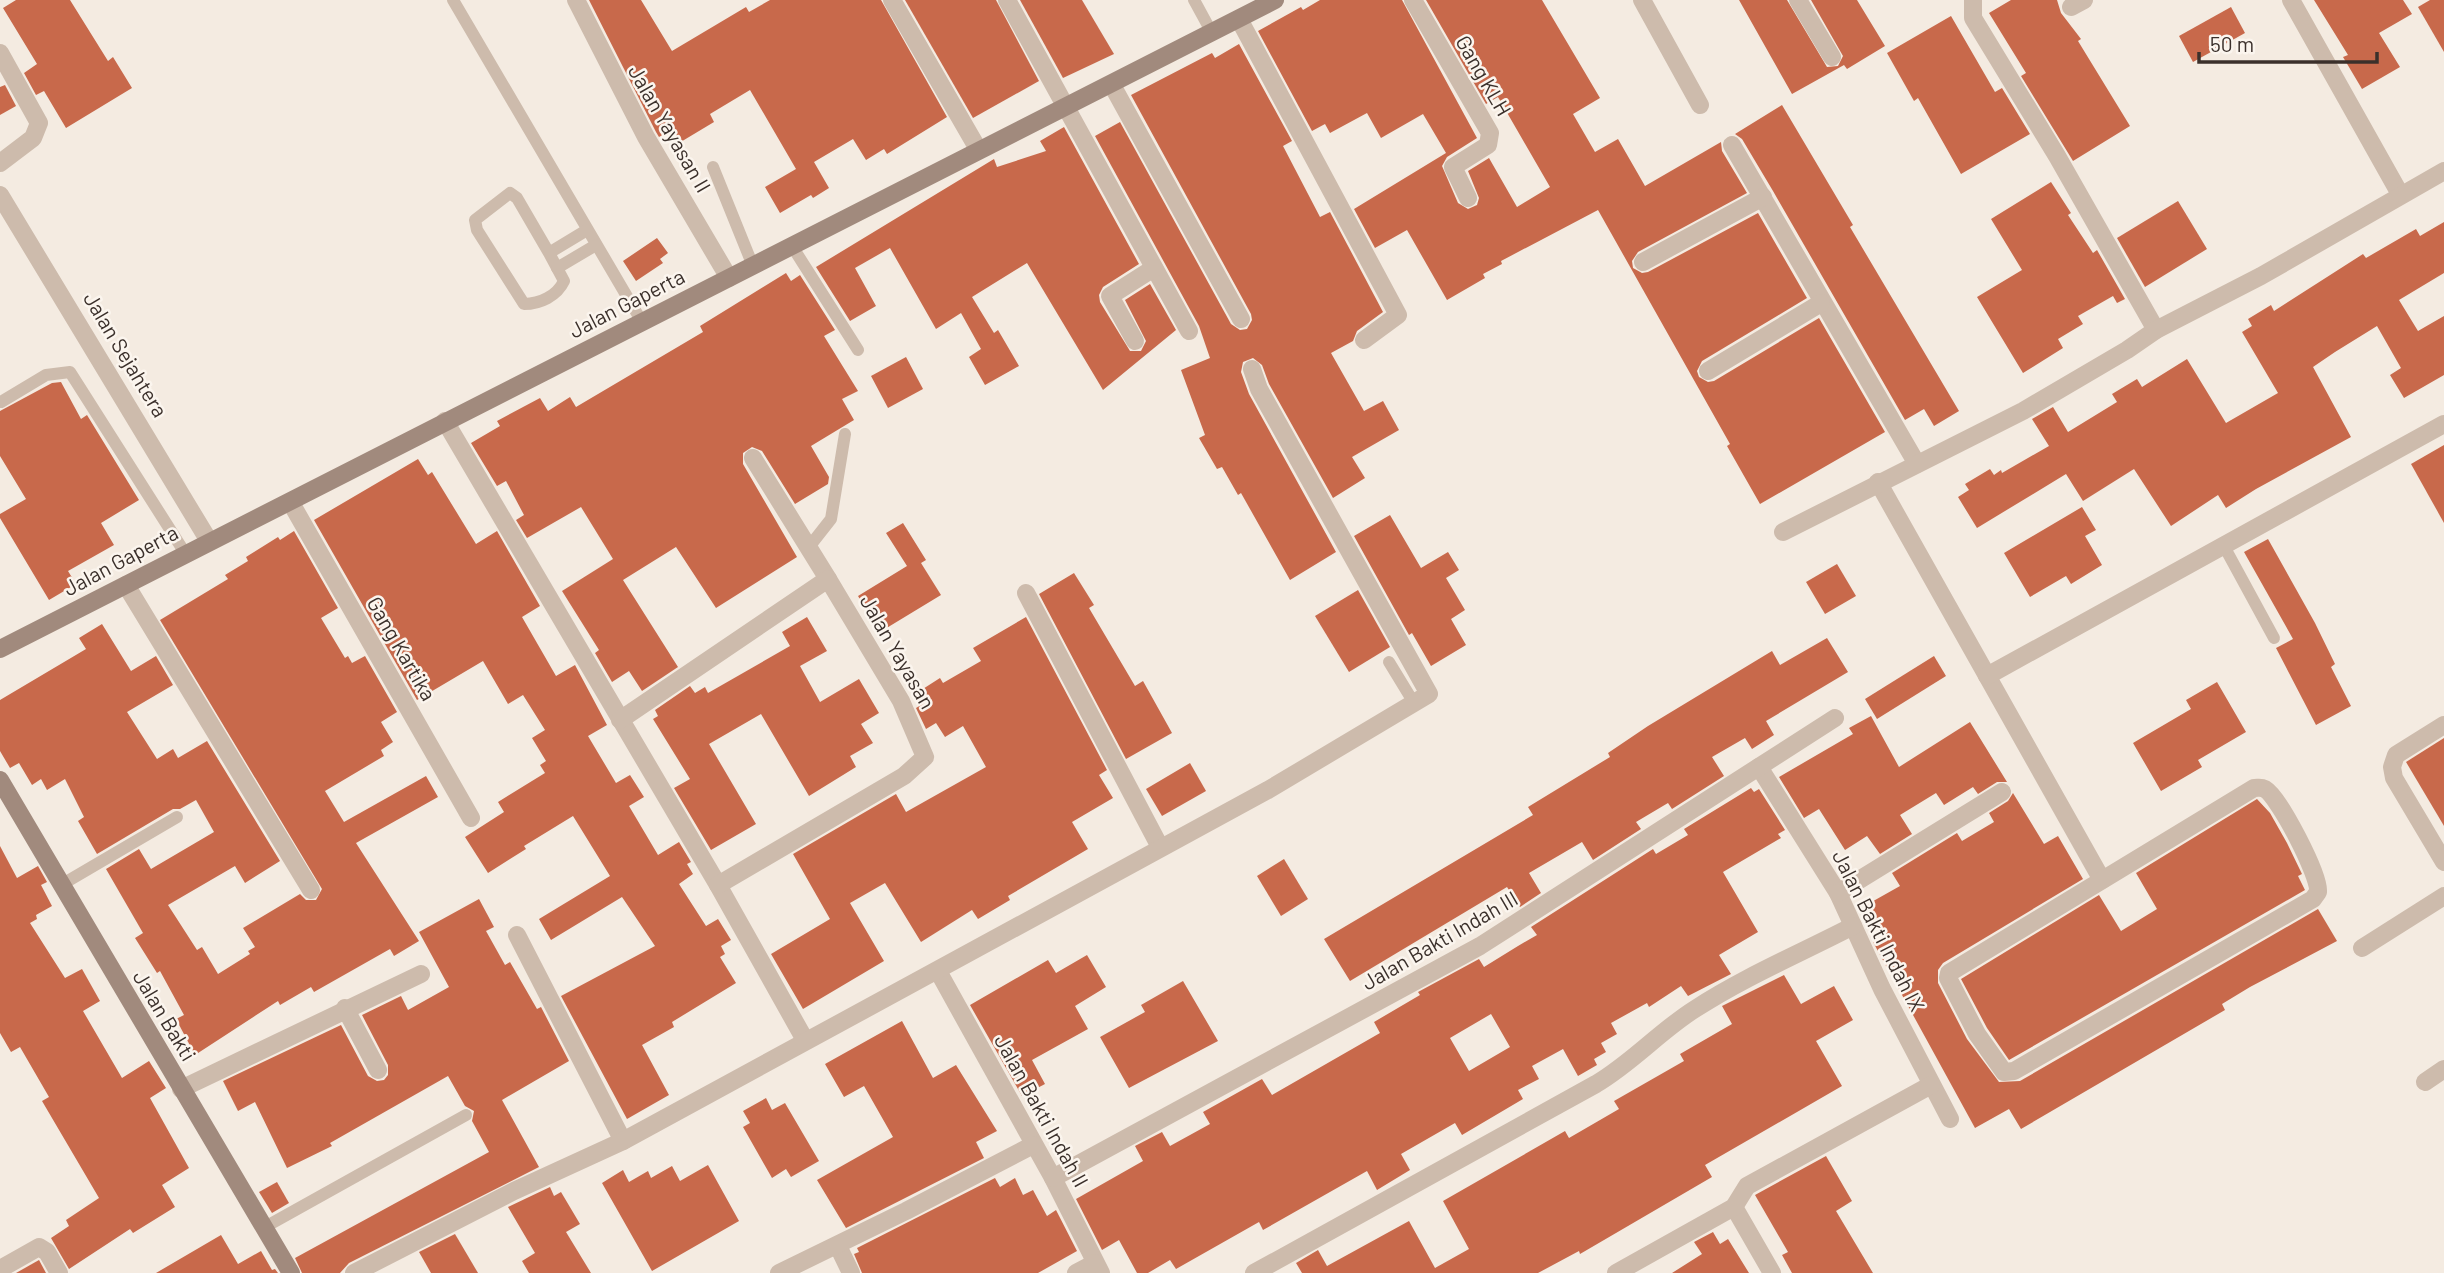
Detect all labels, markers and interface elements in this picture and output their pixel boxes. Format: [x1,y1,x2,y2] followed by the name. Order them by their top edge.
[2199,21,2378,65] scale bar
[1451,31,1517,120] street label: Gang KLH
[2210,31,2254,56] text: 50 m
[624,60,717,196] street label: Jalan Yayasan II
[564,263,688,342] street label: Jalan Gaperta
[79,287,173,421] street label: Jalan Sejahtera
[59,519,182,600] street label: Jalan Gaperta
[856,590,941,713] street label: Jalan Yayasan
[363,592,442,705] street label: Gang Kartika
[1828,846,1931,1015] street label: Jalan Bakti Indah IX
[1357,885,1522,995] street label: Jalan Bakti Indah III
[129,965,202,1065] street label: Jalan Bakti
[990,1030,1095,1191] street label: Jalan Bakti Indah II

